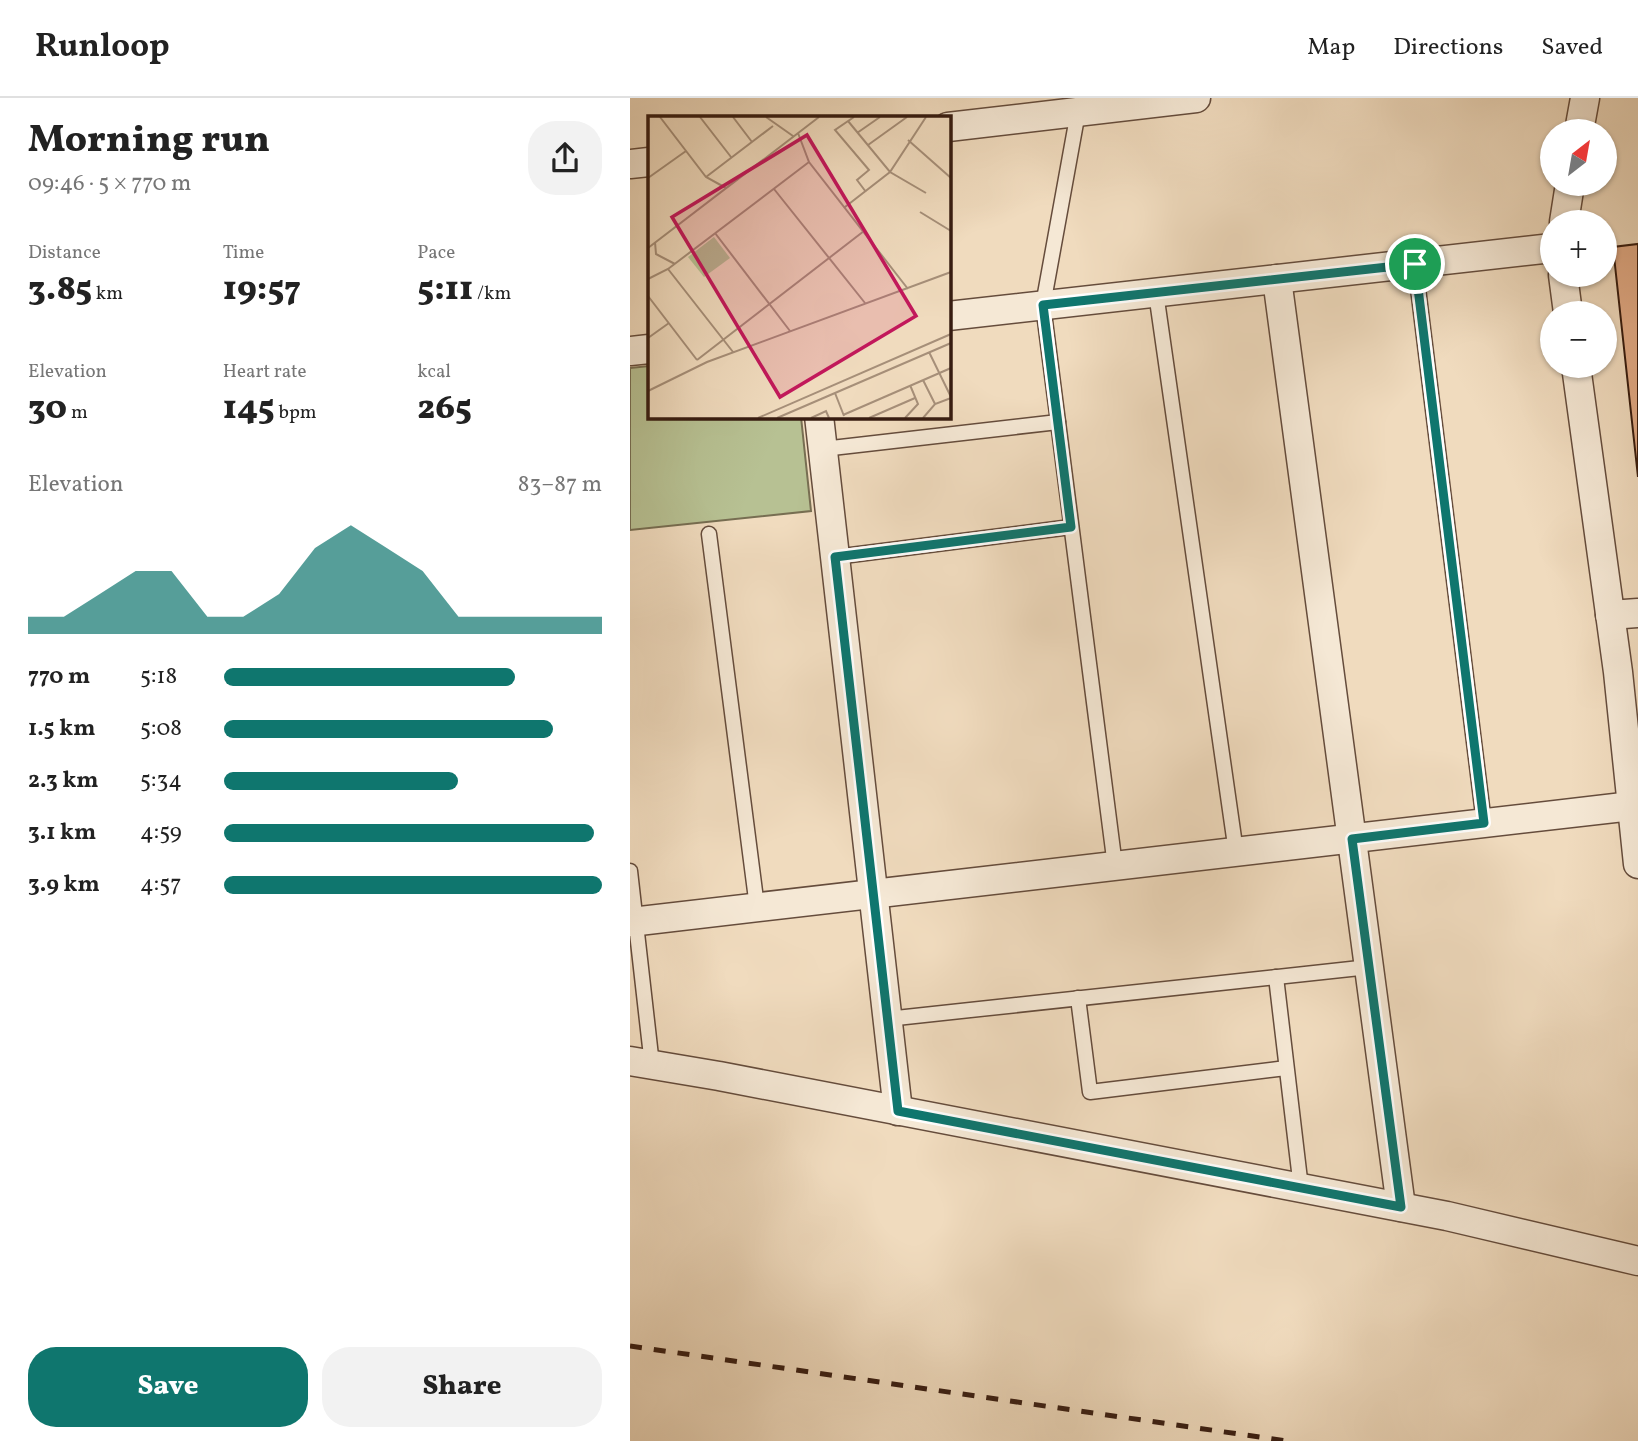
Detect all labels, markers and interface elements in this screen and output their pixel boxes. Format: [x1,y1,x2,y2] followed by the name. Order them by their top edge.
[35,25,170,71] text: Runloop
[1307,31,1355,65] text: Map
[1393,31,1503,65] text: Directions
[1541,31,1603,65] text: Saved
[28,115,270,168] text: Morning run
[648,116,950,418] inset map
[1540,119,1617,196] north arrow
[1540,119,1617,378] map controls
[528,121,602,195] button: share
[28,168,191,200] text: 09:46 · 5 × 770 m
[1540,210,1617,287] button: +
[1385,234,1445,294] pin
[28,240,101,266] text: Distance
[223,240,264,266] text: Time
[417,240,455,266] text: Pace
[1396,245,1434,283] icon: arrive
[28,266,92,314] text: 3.85
[223,266,301,314] text: 19:57
[417,266,473,314] text: 5:11
[92,281,123,307] text: km
[473,281,511,307] text: /km
[1540,301,1617,378] button: −
[28,359,107,385] text: Elevation
[223,359,307,385] text: Heart rate
[417,359,451,385] text: kcal
[28,385,67,433] text: 30
[223,385,275,433] text: 145
[417,385,472,433] text: 265
[67,400,88,426] text: m
[275,400,317,426] text: bpm
[28,469,124,501] text: Elevation
[518,469,602,501] text: 83–87 m
[28,661,90,693] text: 770 m
[140,661,177,693] text: 5:18
[28,713,95,745] text: 1.5 km
[140,713,182,745] text: 5:08
[28,765,99,797] text: 2.3 km
[140,765,182,797] text: 5:34
[28,817,96,849] text: 3.1 km
[140,817,182,849] text: 4:59
[28,869,100,901] text: 3.9 km
[140,869,181,901] text: 4:57
[28,1347,308,1427] button: Save
[322,1347,602,1427] button: Share

